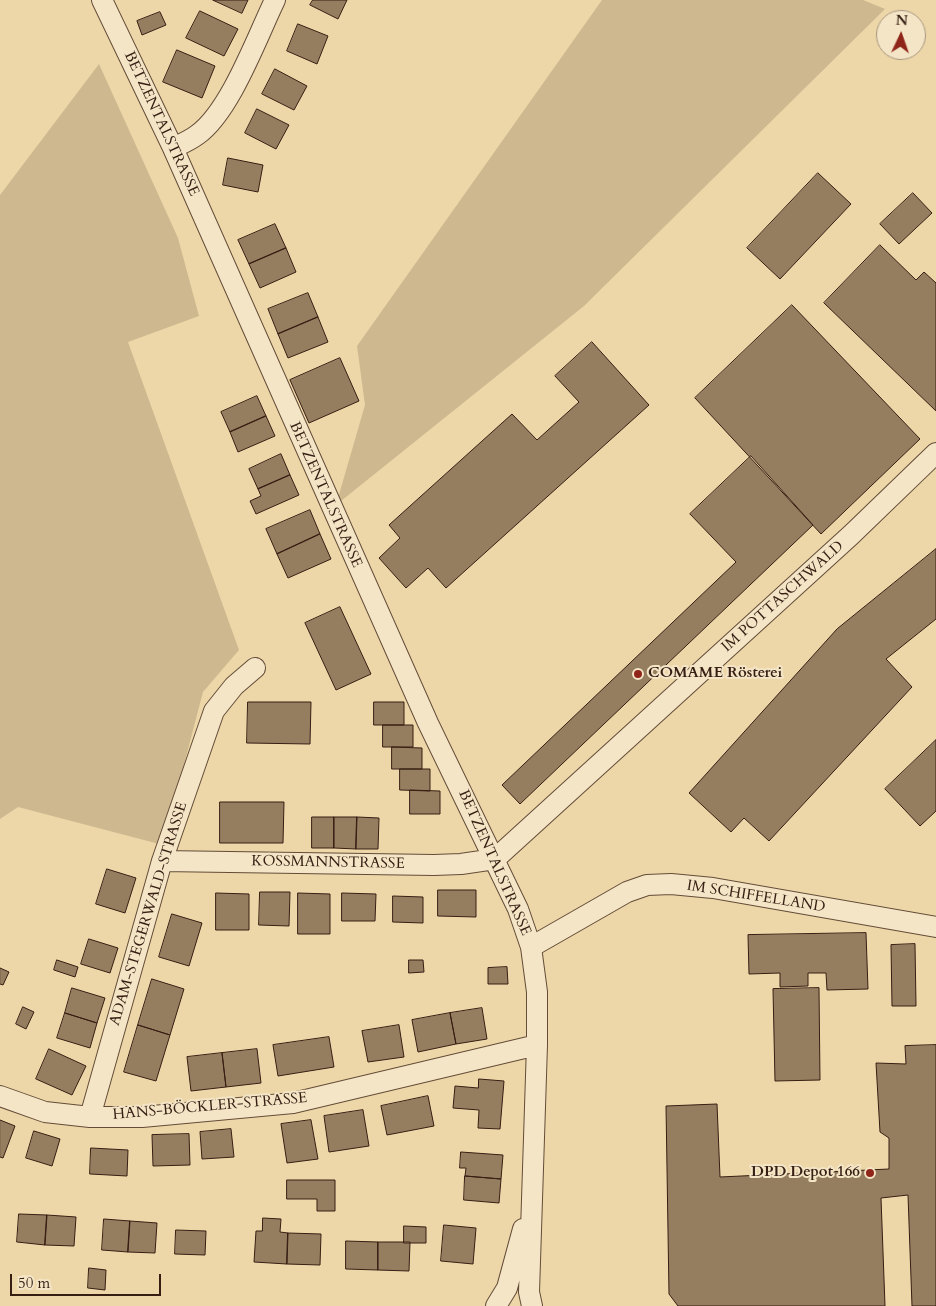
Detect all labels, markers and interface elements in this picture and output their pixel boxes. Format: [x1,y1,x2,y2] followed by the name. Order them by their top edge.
[876,10,926,60] north arrow
[895,11,908,30] text: N
[119,49,203,199] street label: BETZENTALSTRASSE
[285,419,365,571] street label: BETZENTALSTRASSE
[718,538,848,656] street label: IM POTTASCHWALD
[648,665,782,683] place label: COMAME Rösterei
[632,668,644,680] marker: COMAME Rösterei
[454,787,534,939] street label: BETZENTALSTRASSE
[106,800,192,1028] street label: ADAM-STEGERWALD-STRASSE
[251,853,405,873] street label: KOSSMANNSTRASSE
[685,877,827,917] street label: IM SCHIFFELLAND
[112,1090,308,1124] street label: HANS-BÖCKLER-STRASSE
[751,1164,860,1182] place label: DPD Depot 166
[864,1167,876,1179] marker: DPD Depot 166
[12,1264,164,1296] scale bar
[18,1273,50,1293] text: 50 m

